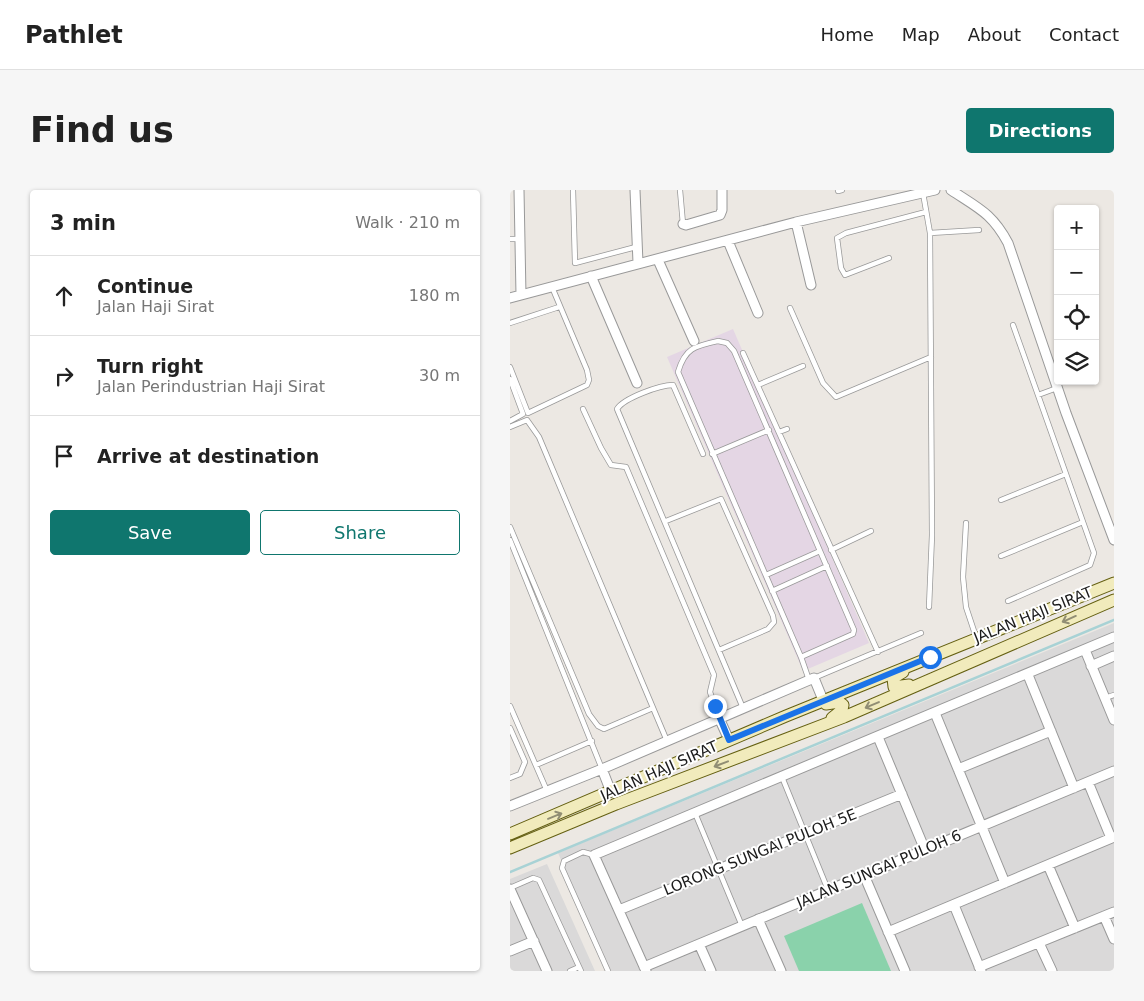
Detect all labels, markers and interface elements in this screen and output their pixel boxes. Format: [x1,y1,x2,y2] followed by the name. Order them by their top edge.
[25,21,123,49] text: Pathlet
[821,24,874,45] text: Home
[902,24,940,45] text: Map
[968,24,1021,45] text: About
[1049,24,1119,45] text: Contact
[966,108,1114,153] button: Directions
[30,110,174,150] text: Find us
[1054,205,1099,385] map controls
[1054,205,1099,250] button: +
[50,211,116,235] text: 3 min
[355,213,460,232] text: Walk · 210 m
[1054,250,1099,295] button: −
[97,275,193,297] text: Continue
[50,282,78,310] icon: ahead
[409,286,460,305] text: 180 m
[1054,295,1099,340] button: locate
[97,297,214,316] text: Jalan Haji Sirat
[1054,340,1099,385] button: layers
[97,355,203,377] text: Turn right
[50,362,78,390] icon: right
[419,366,460,385] text: 30 m
[97,377,325,396] text: Jalan Perindustrian Haji Sirat
[50,442,78,470] icon: arrive
[97,445,319,467] text: Arrive at destination
[50,510,250,555] button: Save
[260,510,460,555] button: Share
[970,583,1096,647] street label: JALAN HAJI SIRAT
[1062,615,1077,625] one-way arrow
[919,646,942,669] route start
[704,695,727,718] route end
[865,700,880,710] one-way arrow
[597,737,721,805] street label: JALAN HAJI SIRAT
[714,760,729,769] one-way arrow
[661,805,859,899] street label: LORONG SUNGAI PULOH 5E
[547,810,562,820] one-way arrow
[793,826,964,912] street label: JALAN SUNGAI PULOH 6

